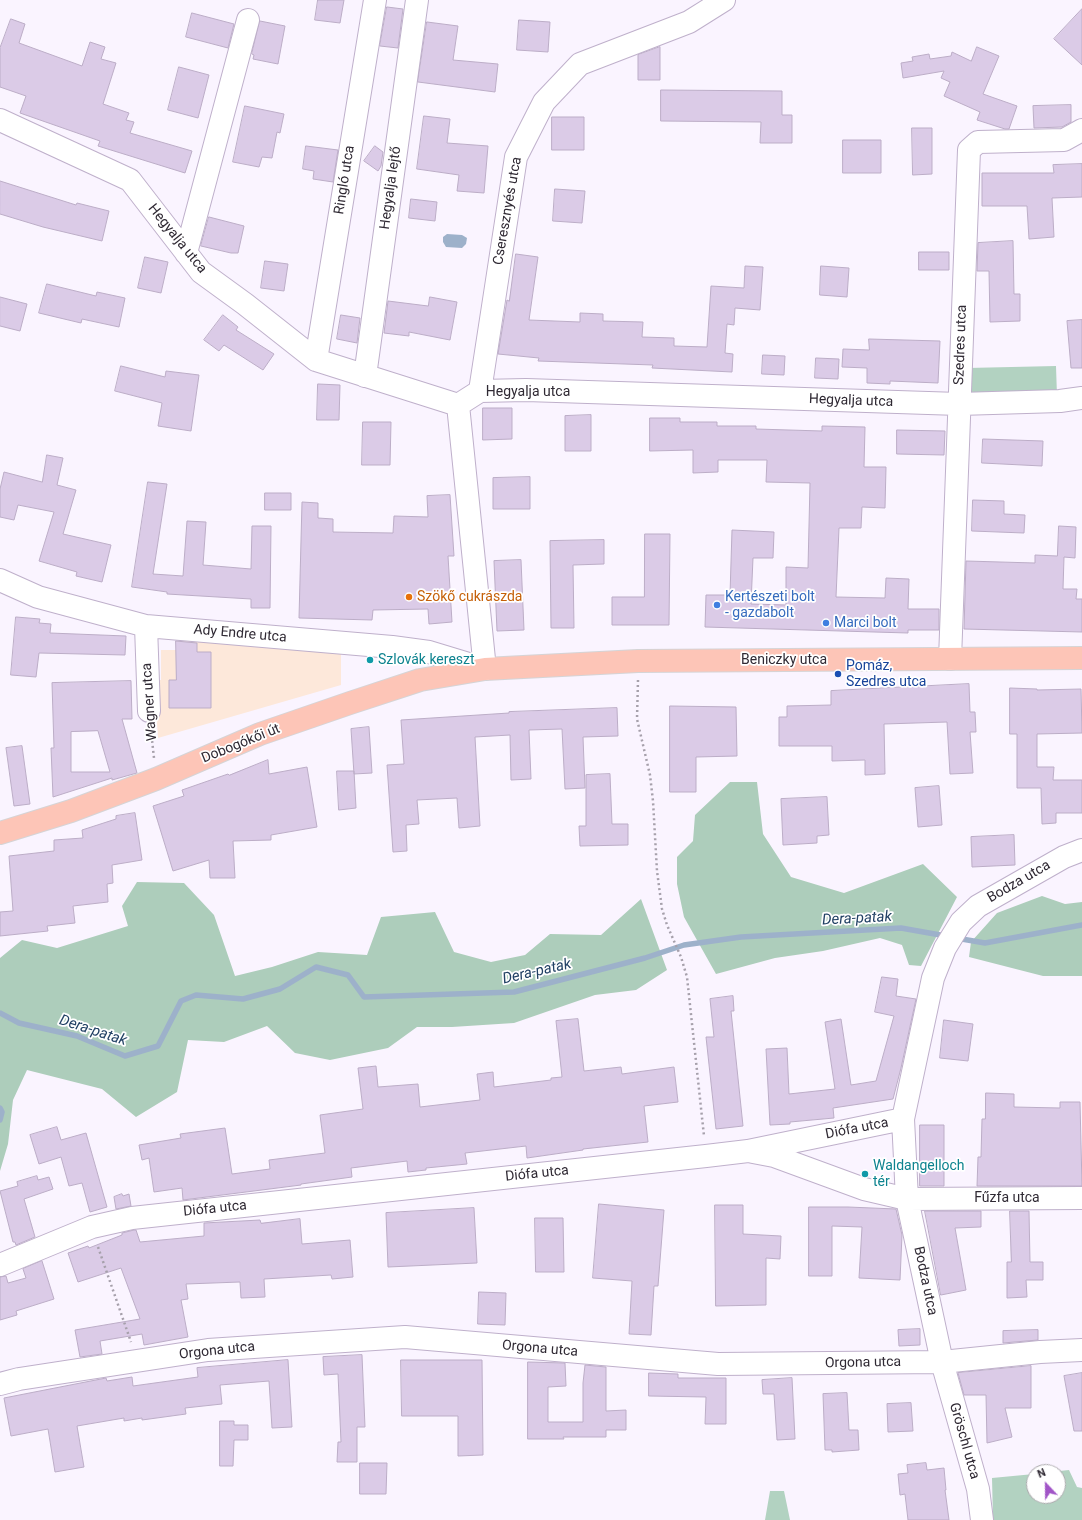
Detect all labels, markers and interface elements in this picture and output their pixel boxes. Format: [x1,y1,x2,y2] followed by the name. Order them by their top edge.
[331,144,359,216] street label: Ringló utca
[377,145,405,231] street label: Hegyalja lejtő
[490,156,526,266] street label: Cseresznyés utca
[144,201,210,277] street label: Hegyalja utca
[951,305,971,385] street label: Szedres utca
[486,384,570,400] street label: Hegyalja utca
[808,391,894,411] street label: Hegyalja utca
[417,589,522,605] place label: Szökő cukrászda
[725,589,815,622] place label: Kertészeti bolt - gazdabolt
[404,592,414,602] marker: Szökő cukrászda
[712,600,722,610] marker: Kertészeti bolt - gazdabolt
[834,615,896,631] place label: Marci bolt
[821,618,831,628] marker: Marci bolt
[193,622,287,646] street label: Ady Endre utca
[378,652,475,668] place label: Szlovák kereszt
[741,652,827,668] street label: Beniczky utca
[365,655,375,665] marker: Szlovák kereszt
[846,658,926,690] place label: Pomáz, Szedres utca
[139,662,161,742] street label: Wagner utca
[833,669,843,679] marker: Pomáz, Szedres utca
[199,721,283,767] street label: Dobogókői út
[985,857,1053,907] street label: Bodza utca
[822,908,892,930] water label: Dera-patak
[501,955,573,989] water label: Dera-patak
[57,1012,129,1050] water label: Dera-patak
[824,1115,890,1143] street label: Diófa utca
[873,1158,965,1190] place label: Waldangelloch tér
[504,1162,570,1186] street label: Diófa utca
[860,1169,870,1179] marker: Waldangelloch tér
[974,1190,1040,1206] street label: Fűzfa utca
[182,1197,248,1221] street label: Diófa utca
[910,1245,940,1317] street label: Bodza utca
[501,1337,579,1361] street label: Orgona utca
[178,1339,256,1363] street label: Orgona utca
[825,1354,901,1372] street label: Orgona utca
[945,1401,983,1481] street label: Gröschl utca
[1026,1464,1066,1504] north arrow
[1036,1466,1048,1481] text: N

